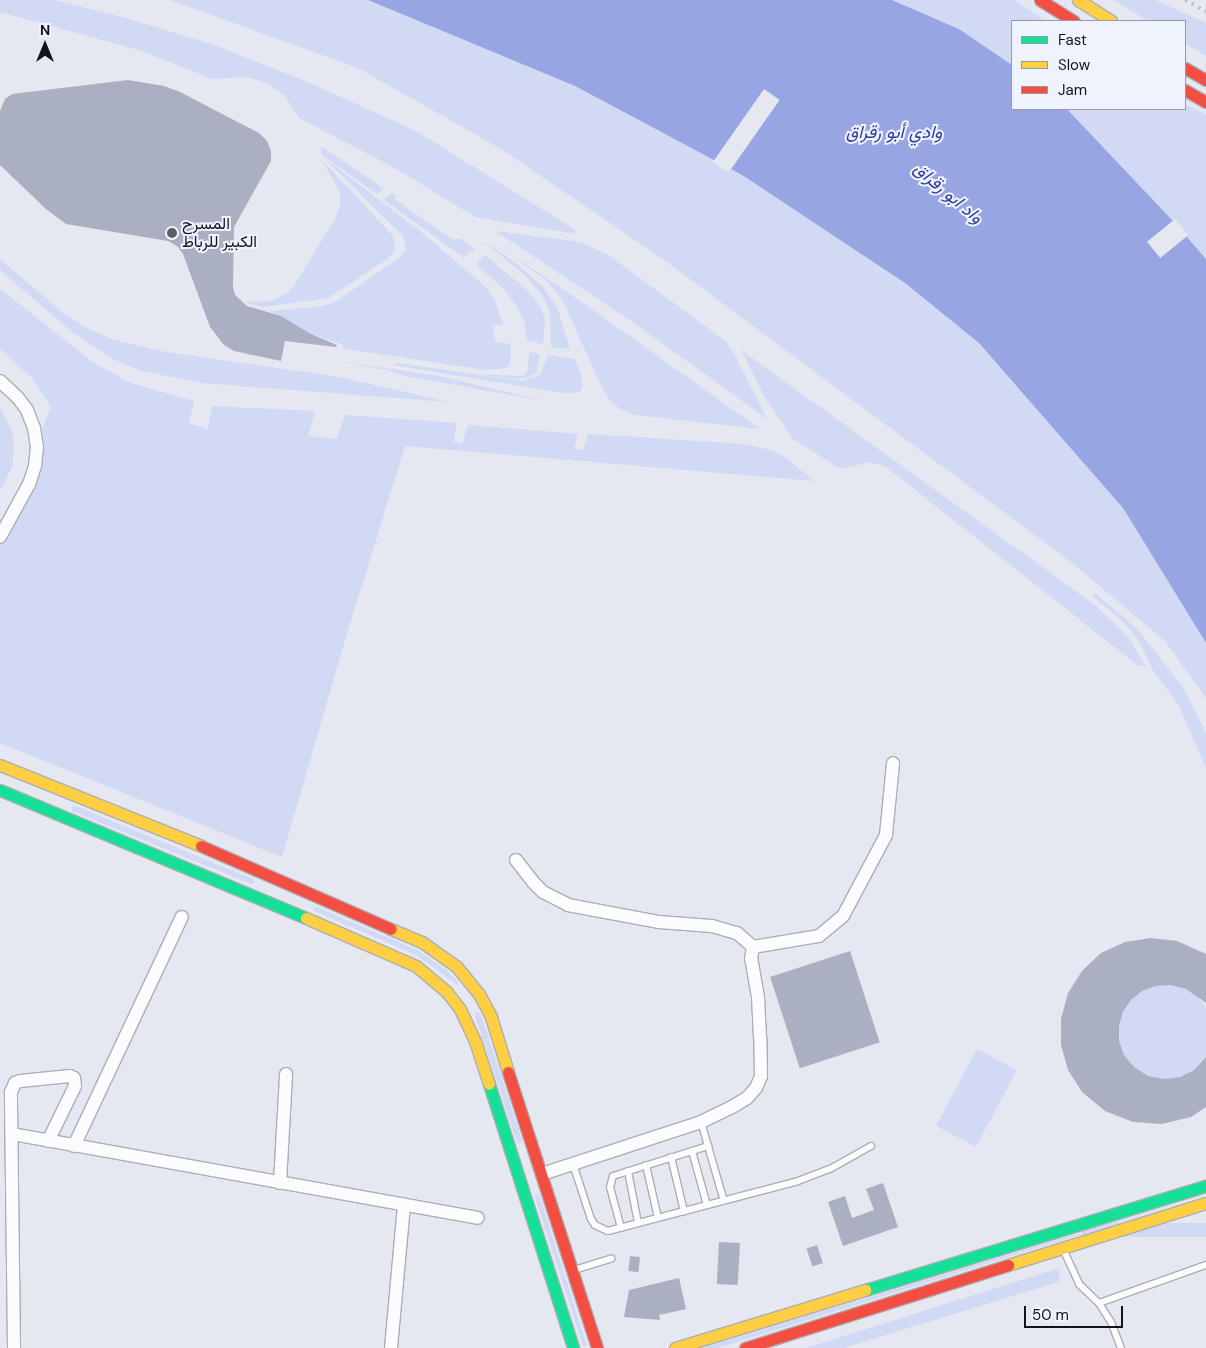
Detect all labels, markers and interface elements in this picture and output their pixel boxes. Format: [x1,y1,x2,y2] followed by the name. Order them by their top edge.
[20,20,70,70] north arrow
[1011,20,1186,110] legend
[40,21,50,39] text: N
[1058,30,1087,50] text: Fast
[1058,55,1090,75] text: Slow
[1058,80,1087,100] text: Jam
[846,121,942,143] water label: وادي أبو رقراق
[909,158,987,228] water label: واد ابو رقراق
[182,214,257,252] place label: المسرح الكبير للرباط
[166,227,178,239] marker: المسرح الكبير للرباط
[1026,1296,1125,1328] scale bar
[1032,1305,1069,1325] text: 50 m

